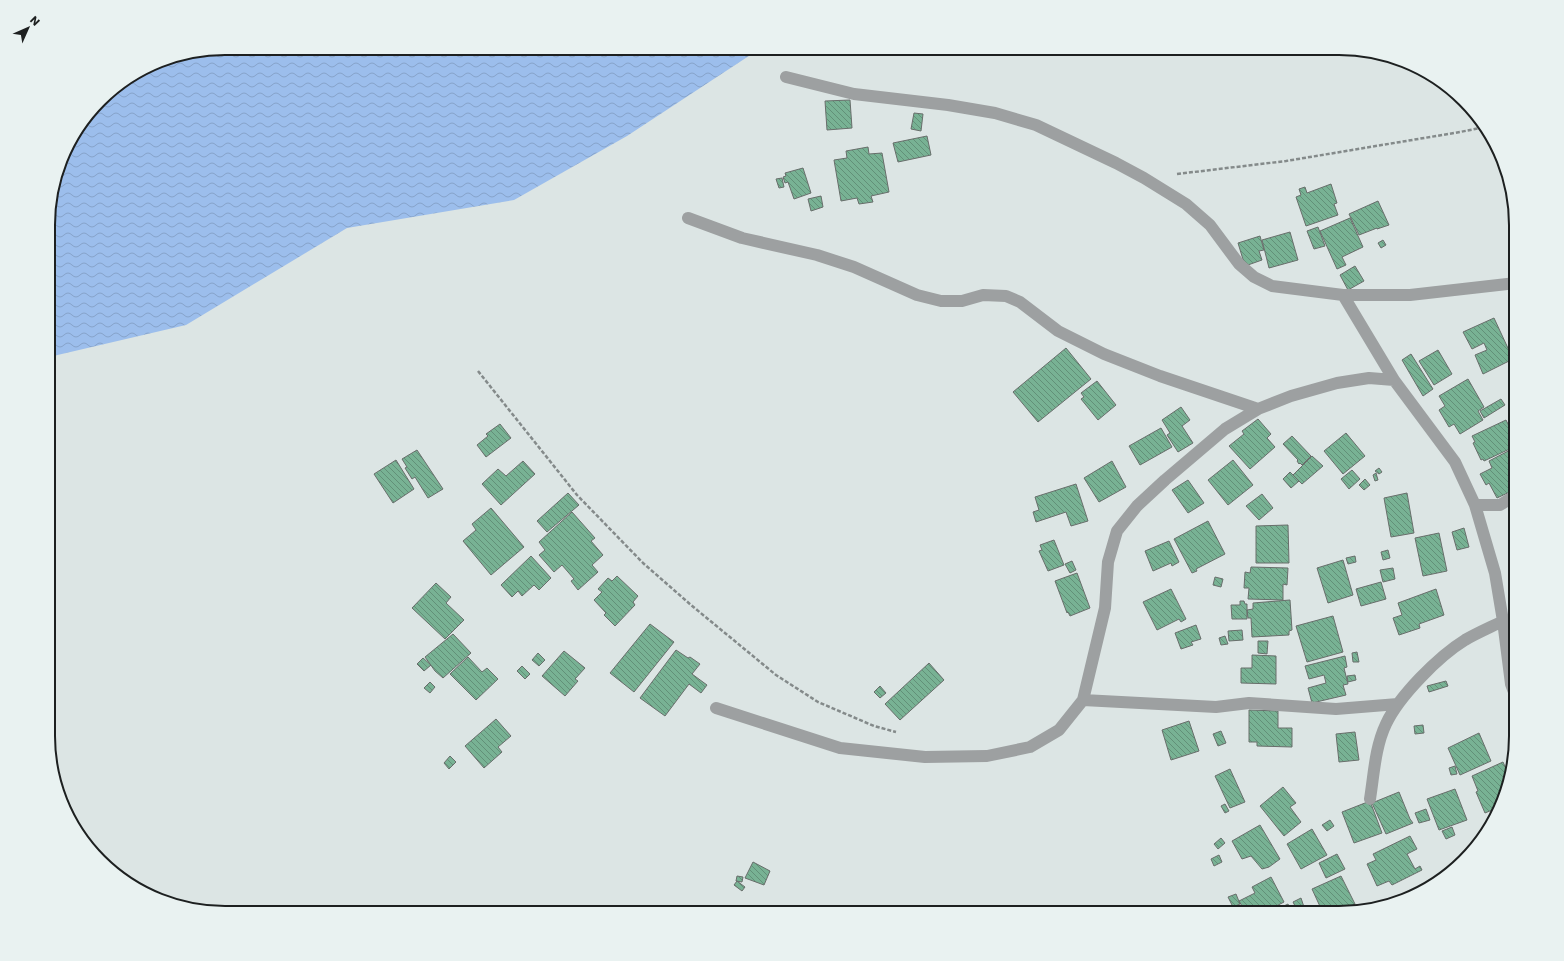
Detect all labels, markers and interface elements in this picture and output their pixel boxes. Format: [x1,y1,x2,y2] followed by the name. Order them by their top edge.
[8,8,48,48] north arrow
[26,12,44,30] text: N

